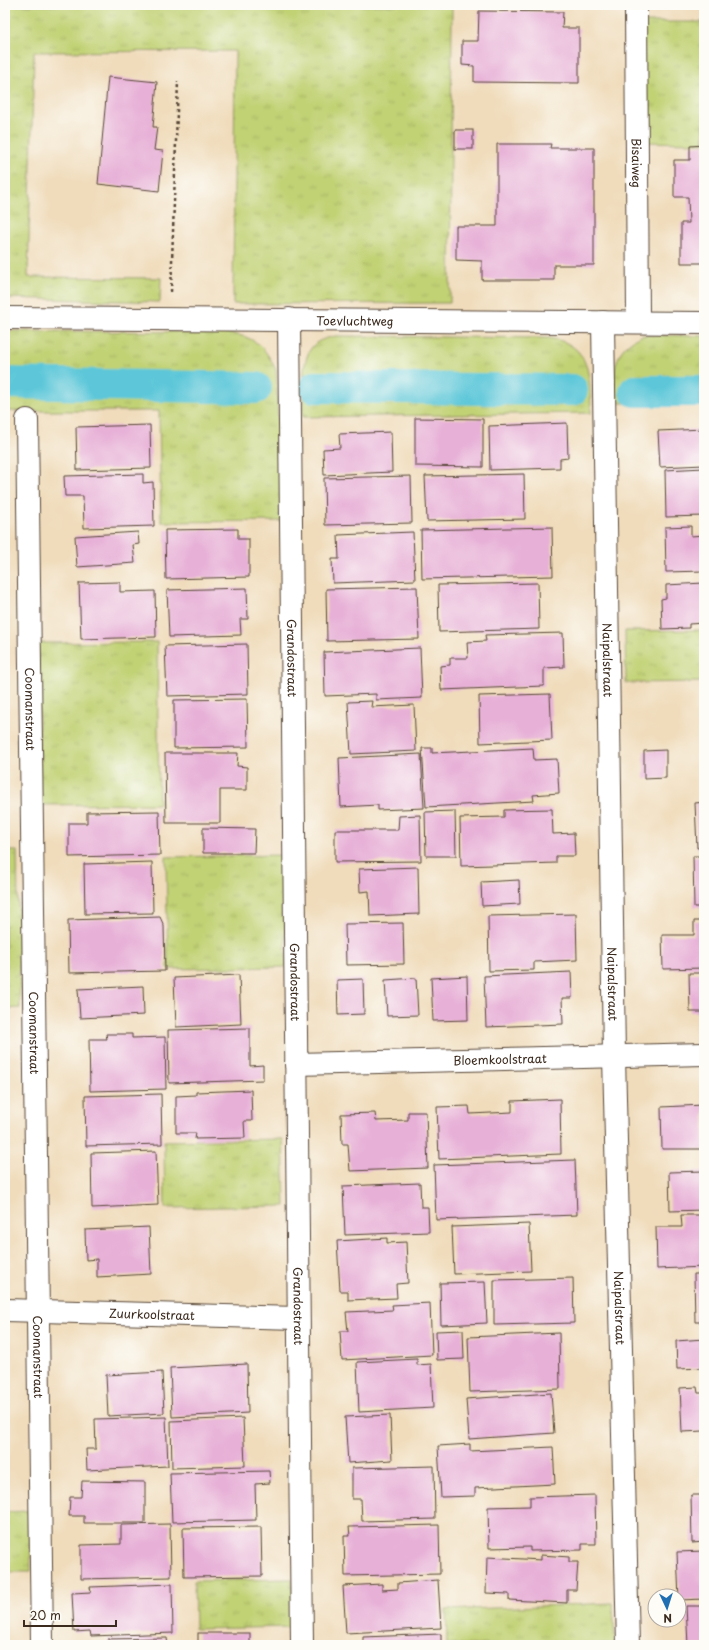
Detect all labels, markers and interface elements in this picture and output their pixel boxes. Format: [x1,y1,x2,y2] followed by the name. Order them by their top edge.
[628,138,646,188] street label: Bisaiweg
[316,311,394,330] street label: Toevluchtweg
[283,619,302,697] street label: Grandostraat
[599,623,618,697] street label: Naipalstraat
[21,667,40,751] street label: Coomanstraat
[286,943,305,1021] street label: Grandostraat
[603,947,622,1021] street label: Naipalstraat
[25,991,44,1075] street label: Coomanstraat
[453,1049,547,1069] street label: Bloemkoolstraat
[289,1267,308,1345] street label: Grandostraat
[610,1271,630,1345] street label: Naipalstraat
[109,1304,195,1324] street label: Zuurkoolstraat
[29,1315,48,1399] street label: Coomanstraat
[647,1588,687,1628] north arrow
[24,1602,116,1628] scale bar
[30,1606,61,1624] text: 20 m
[663,1610,673,1627] text: N

